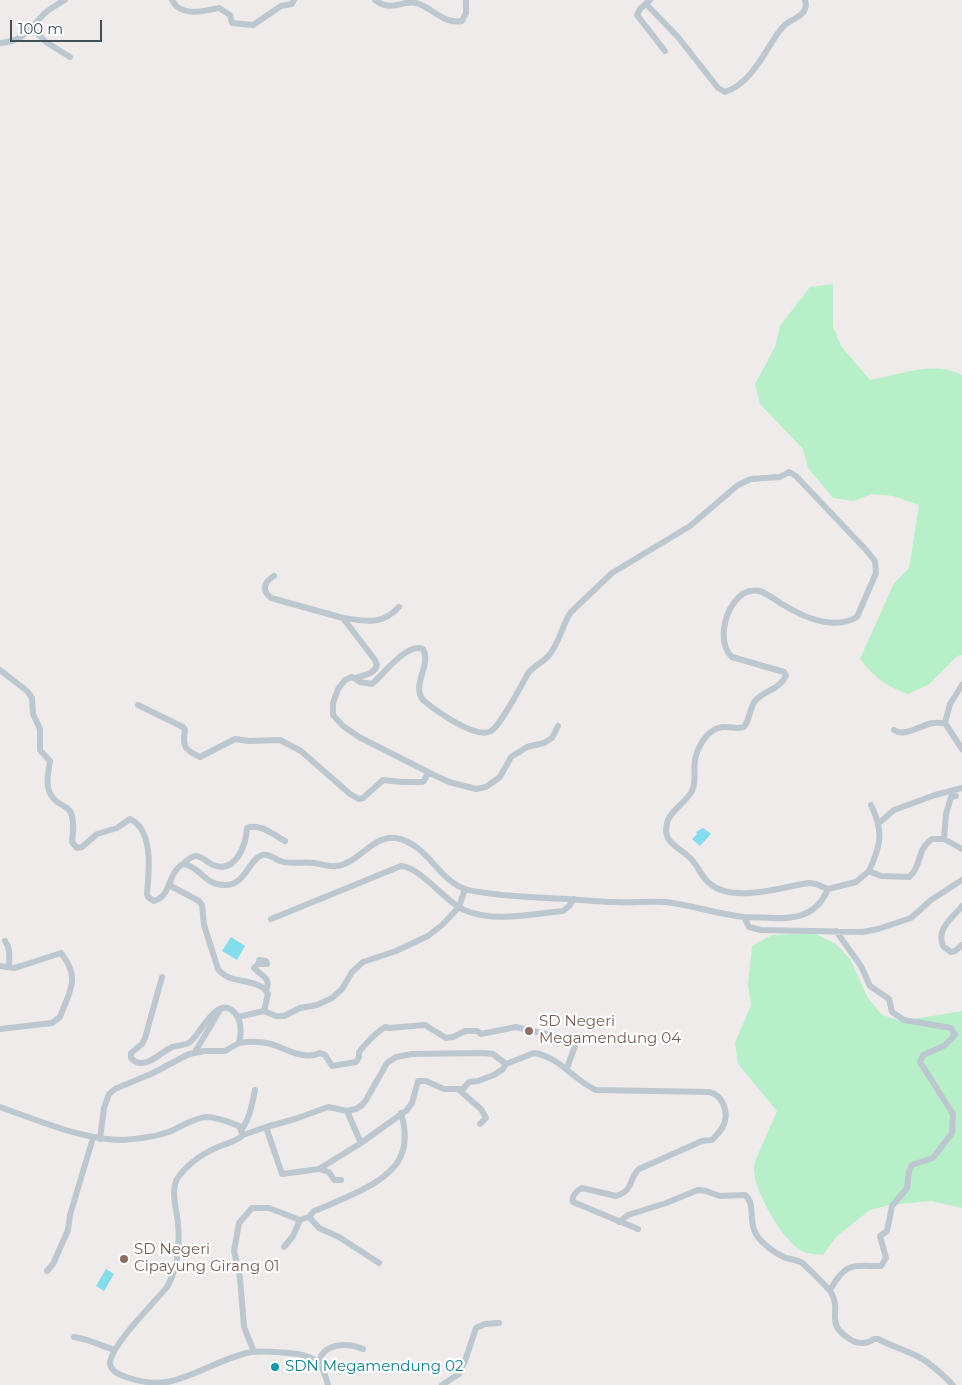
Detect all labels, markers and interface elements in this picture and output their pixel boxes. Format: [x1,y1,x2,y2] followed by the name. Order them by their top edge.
[12,10,105,42] scale bar
[18,19,63,38] text: 100 m
[539,1013,681,1048] place label: SD Negeri Megamendung 04
[523,1025,535,1037] marker: SD Negeri Megamendung 04
[134,1241,279,1276] place label: SD Negeri Cipayung Girang 01
[118,1253,130,1265] marker: SD Negeri Cipayung Girang 01
[285,1358,463,1376] place label: SDN Megamendung 02
[269,1361,281,1373] marker: SDN Megamendung 02

